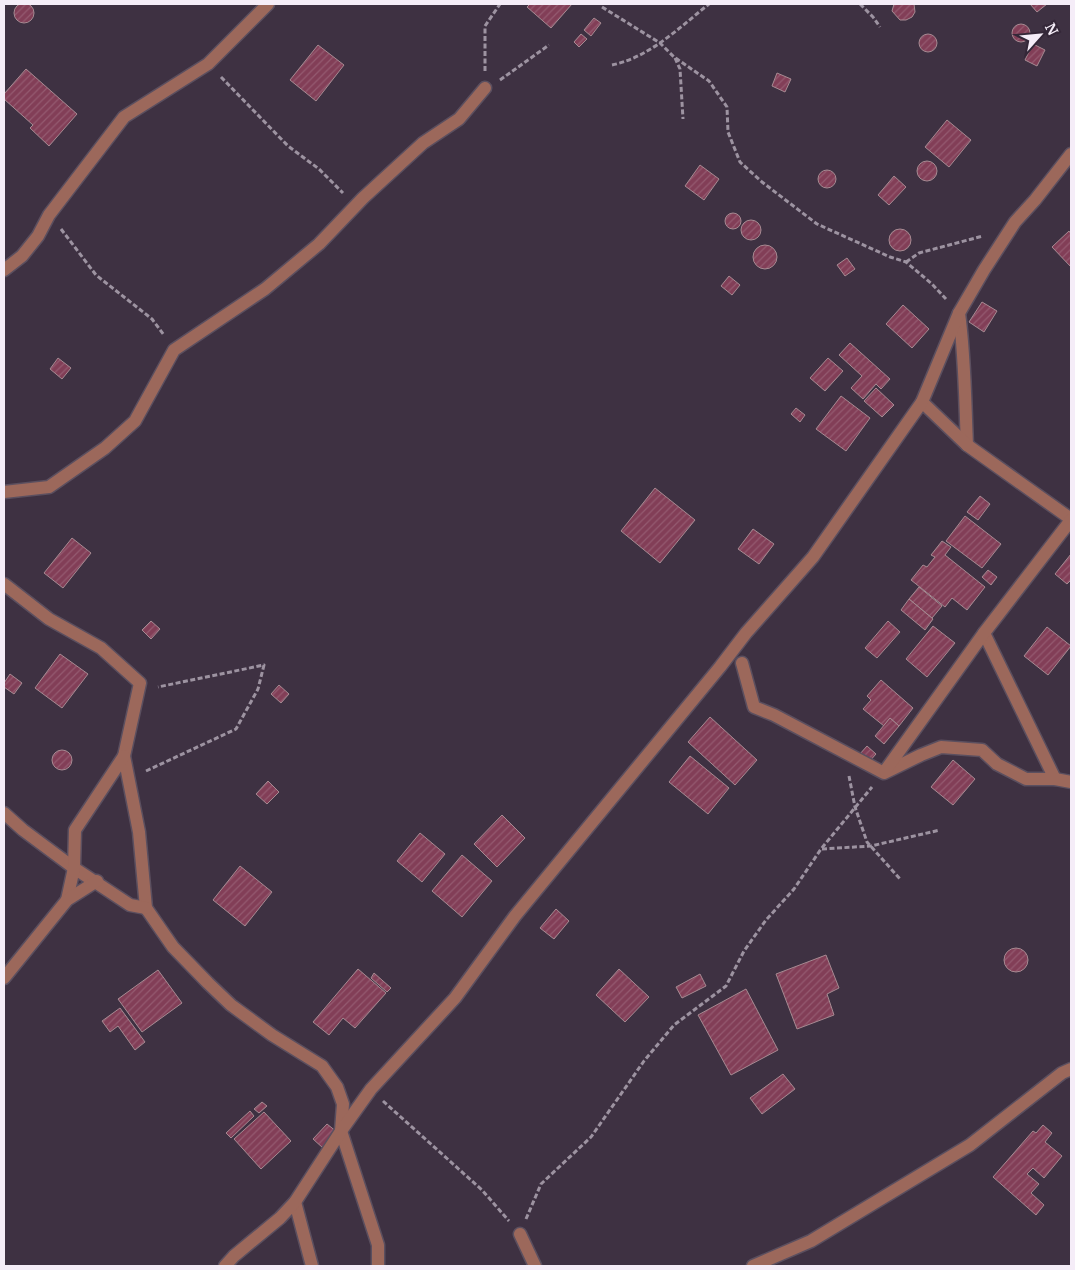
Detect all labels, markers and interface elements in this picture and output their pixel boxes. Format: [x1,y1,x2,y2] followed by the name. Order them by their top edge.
[1015,10,1065,60] north arrow
[1041,20,1062,38] text: N

